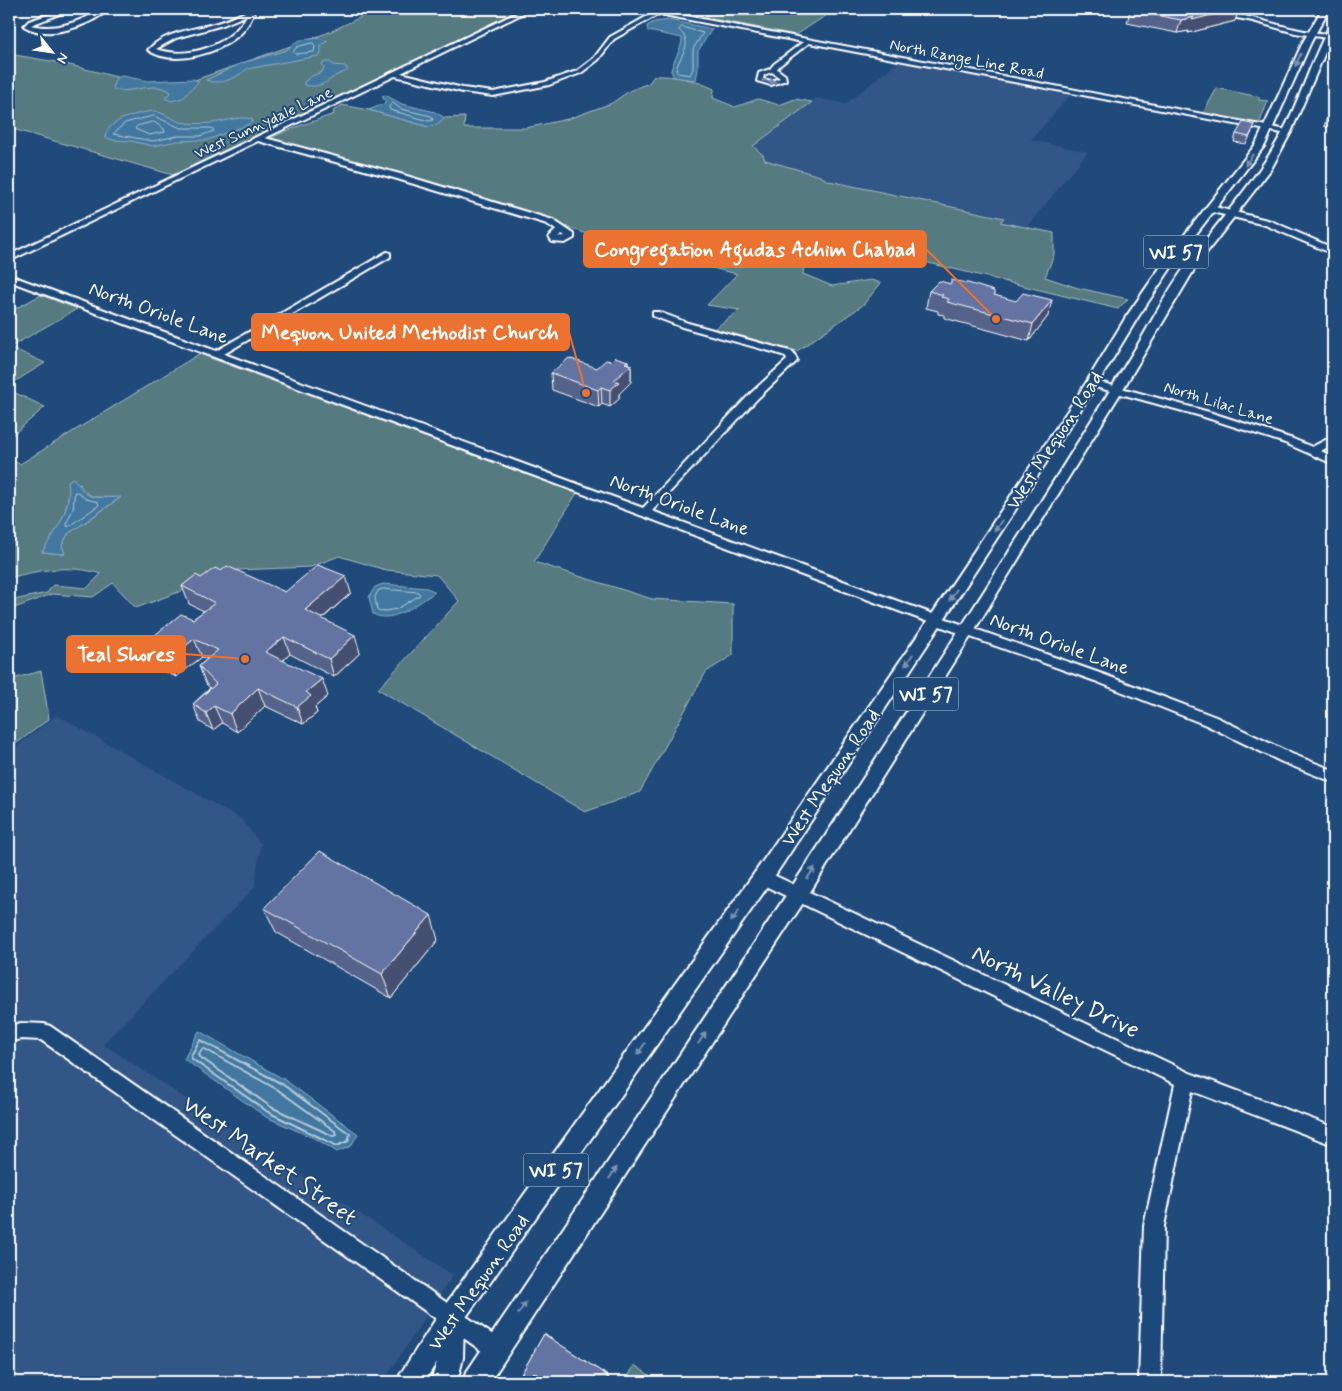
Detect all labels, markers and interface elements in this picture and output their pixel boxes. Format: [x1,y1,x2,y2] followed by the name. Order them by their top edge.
[28,28,78,78] north arrow
[888,34,1046,86] street label: North Range Line Road
[52,49,73,67] text: N
[1293,53,1301,67] one-way arrow
[761,77,777,85] one-way arrow
[191,82,336,165] street label: West Sunnydale Lane
[1244,153,1255,166] one-way arrow
[584,231,926,267] callout: Congregation Agudas Achim Chabad
[594,236,916,266] text: Congregation Agudas Achim Chabad
[1144,236,1208,268] road number: WI 57
[85,276,232,351] street label: North Oriole Lane
[252,314,569,350] callout: Mequon United Methodist Church
[261,319,559,347] text: Mequon United Methodist Church
[1000,366,1110,515] street label: West Mequon Road
[1161,377,1276,430] street label: North Lilac Lane
[606,468,753,543] street label: North Oriole Lane
[993,519,1003,532] one-way arrow
[948,588,958,602] one-way arrow
[986,607,1133,682] street label: North Oriole Lane
[67,636,185,672] callout: Teal Shores
[77,641,176,669] text: Teal Shores
[904,654,914,667] one-way arrow
[894,678,958,711] road number: WI 57
[775,704,887,852] street label: West Mequon Road
[807,866,816,880] one-way arrow
[730,910,740,923] one-way arrow
[966,938,1144,1046] street label: North Valley Drive
[698,1031,707,1044] one-way arrow
[636,1042,646,1056] one-way arrow
[176,1089,363,1233] street label: West Market Street
[524,1154,588,1186] road number: WI 57
[608,1166,617,1180] one-way arrow
[422,1209,536,1356] street label: West Mequon Road
[518,1302,527,1315] one-way arrow

